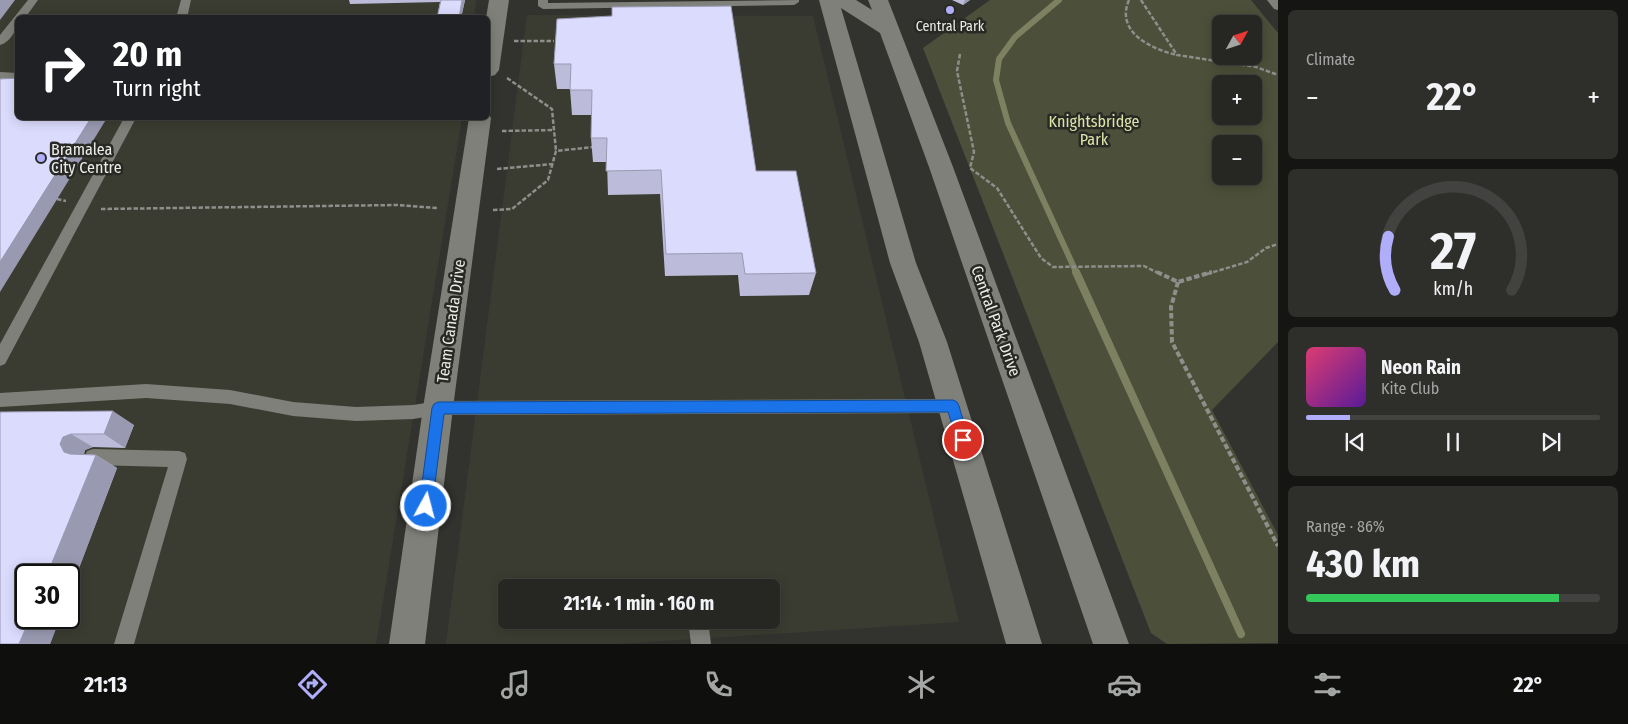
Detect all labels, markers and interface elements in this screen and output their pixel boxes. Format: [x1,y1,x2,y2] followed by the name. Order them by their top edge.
[944,4,956,16] marker: Central Park
[1212,15,1262,65] north arrow
[1212,15,1262,185] map controls
[916,18,985,35] place label: Central Park
[113,33,182,75] text: 20 m
[30,35,95,100] icon: right
[1306,50,1355,69] text: Climate
[1426,74,1479,120] text: 22°
[113,75,201,102] text: Turn right
[1212,75,1262,125] button: +
[1306,81,1319,114] text: −
[1587,81,1600,114] text: +
[1049,112,1139,149] park label: Knightsbridge Park
[1212,135,1262,185] button: −
[51,140,122,177] place label: Bramalea City Centre
[35,152,47,164] marker: Bramalea City Centre
[1429,220,1476,283] text: 27
[433,258,469,384] street label: Team Canada Drive
[967,263,1025,379] street label: Central Park Drive
[1433,278,1473,300] text: km/h
[1381,356,1461,379] text: Neon Rain
[1381,379,1439,398] text: Kite Club
[942,419,984,461] pin
[949,426,977,454] icon: arrive
[1341,428,1369,456] icon: previous
[1439,428,1467,456] icon: pause
[1537,428,1565,456] icon: next
[399,479,451,531] position arrow
[1306,517,1385,536] text: Range · 86%
[1306,541,1420,587] text: 430 km
[15,564,80,629] speed limit sign: 30
[564,592,714,615] text: 21:14 · 1 min · 160 m
[295,667,330,702] icon: directions
[498,667,533,702] icon: music
[701,667,736,702] icon: phone
[904,667,939,702] icon: climate
[1107,667,1142,702] icon: car
[1310,667,1345,702] icon: filters
[84,671,127,698] text: 21:13
[1513,671,1544,698] text: 22°

